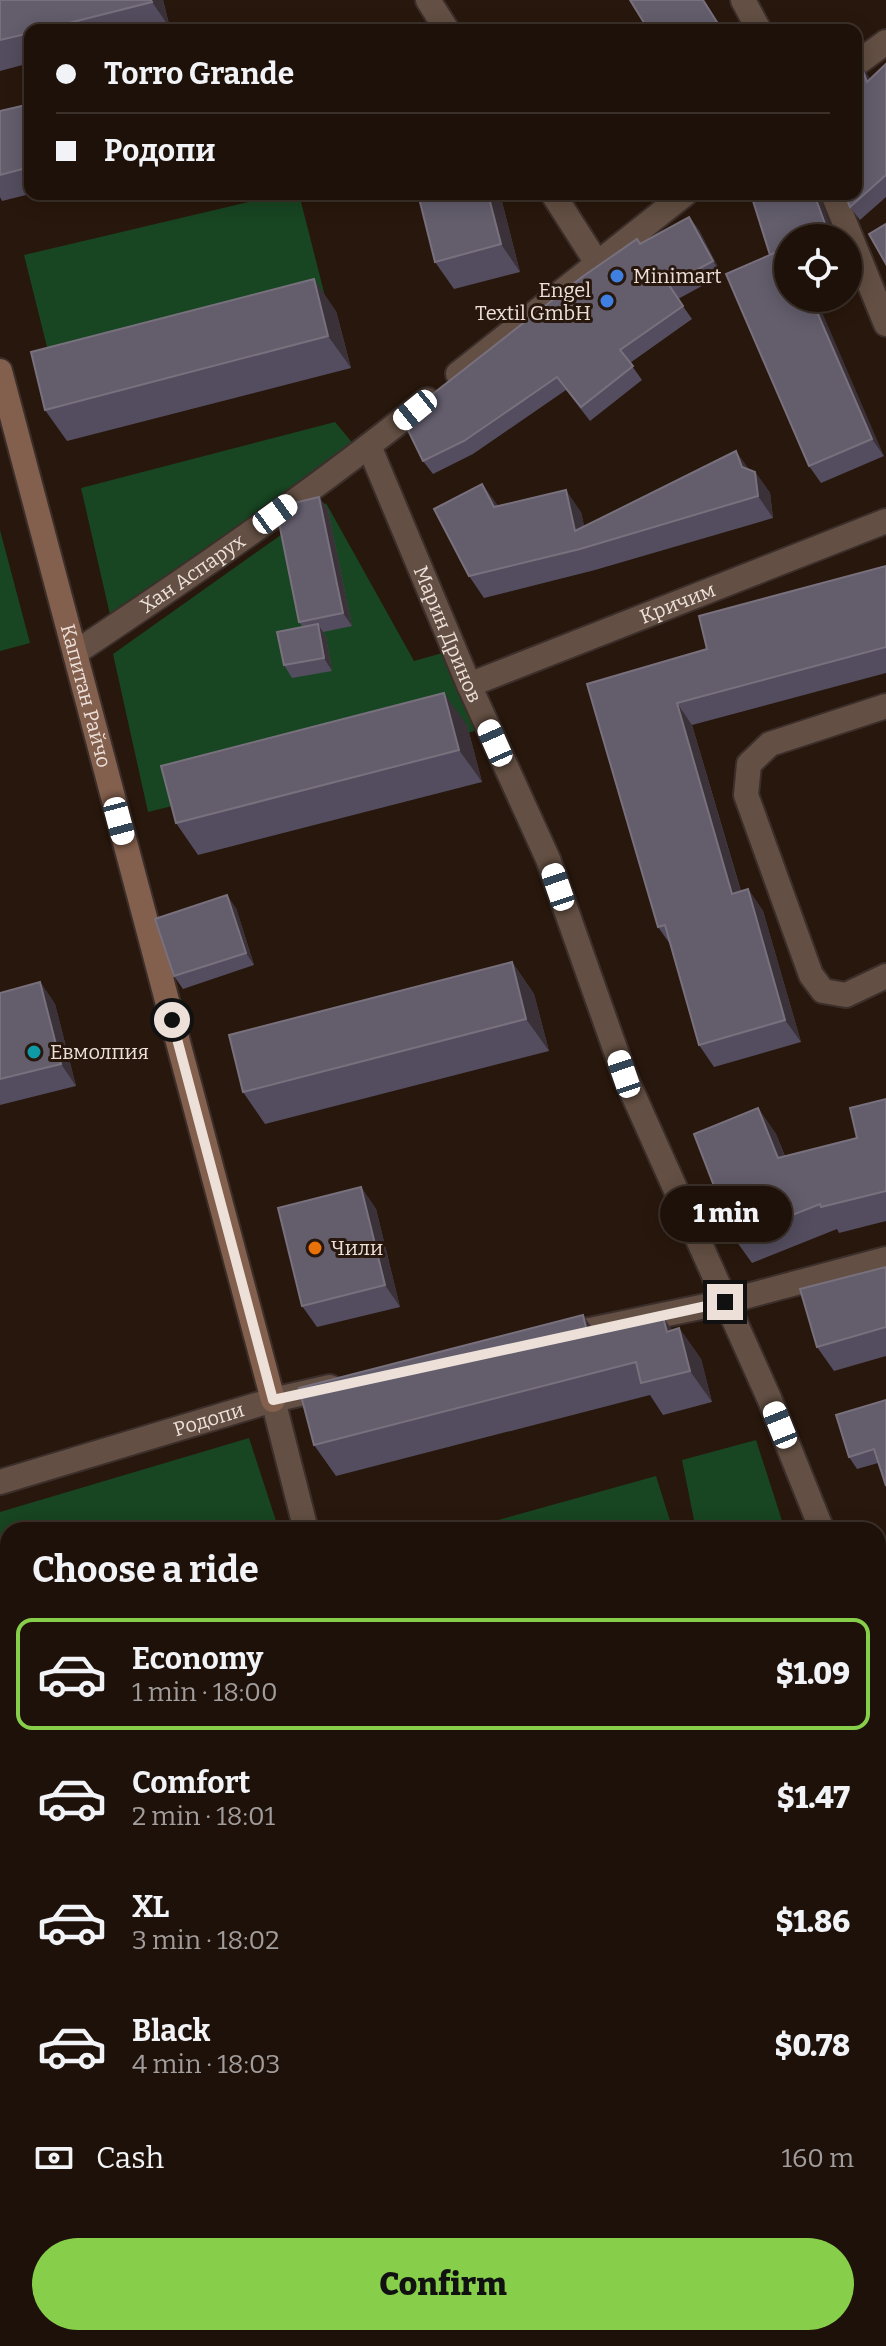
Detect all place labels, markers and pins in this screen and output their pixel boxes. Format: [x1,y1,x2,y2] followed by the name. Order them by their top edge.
[633,264,722,288] place label: Minimart
[608,267,626,285] marker: Minimart
[475,278,591,325] place label: Engel Textil GmbH
[598,292,616,310] marker: Engel Textil GmbH
[50,1040,149,1064] place label: Евмолпия
[25,1043,43,1061] marker: Евмолпия
[331,1236,383,1260] place label: Чили
[306,1239,324,1257] marker: Чили

